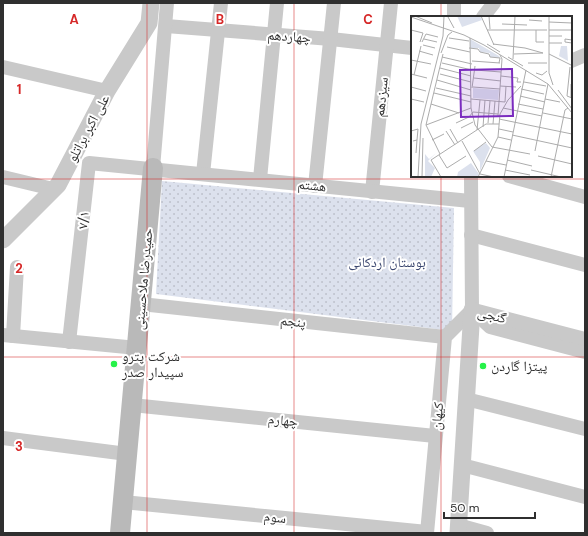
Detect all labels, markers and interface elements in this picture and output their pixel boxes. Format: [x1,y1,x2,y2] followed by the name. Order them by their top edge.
[69,11,79,28] text: A
[216,11,224,28] text: B
[363,11,373,28] text: C
[411,16,572,177] inset map
[267,26,311,47] street label: چهاردهم
[370,76,393,118] street label: سیزدهم
[17,81,21,98] text: 1
[63,91,113,165] street label: علی اکبر براتلو
[297,175,327,196] street label: هشتم
[73,210,93,230] street label: ۷/۱
[130,227,156,331] street label: حمیدرضا ملاحسینی
[348,253,426,271] park label: بوستان اردکانی
[15,260,23,277] text: 2
[476,303,508,327] street label: گنجی
[279,311,307,332] street label: پنجم
[121,347,183,381] place label: شرکت پترو سپیدار صدر
[491,357,548,375] place label: پیتزا گاردن
[109,359,119,369] marker: شرکت پترو سپیدار صدر
[478,361,488,371] marker: پیتزا گاردن
[427,401,447,431] street label: کیهان
[267,409,299,432] street label: چهارم
[15,438,23,455] text: 3
[444,494,535,520] scale bar
[450,500,479,516] text: 50 m
[263,507,287,528] street label: سوم

